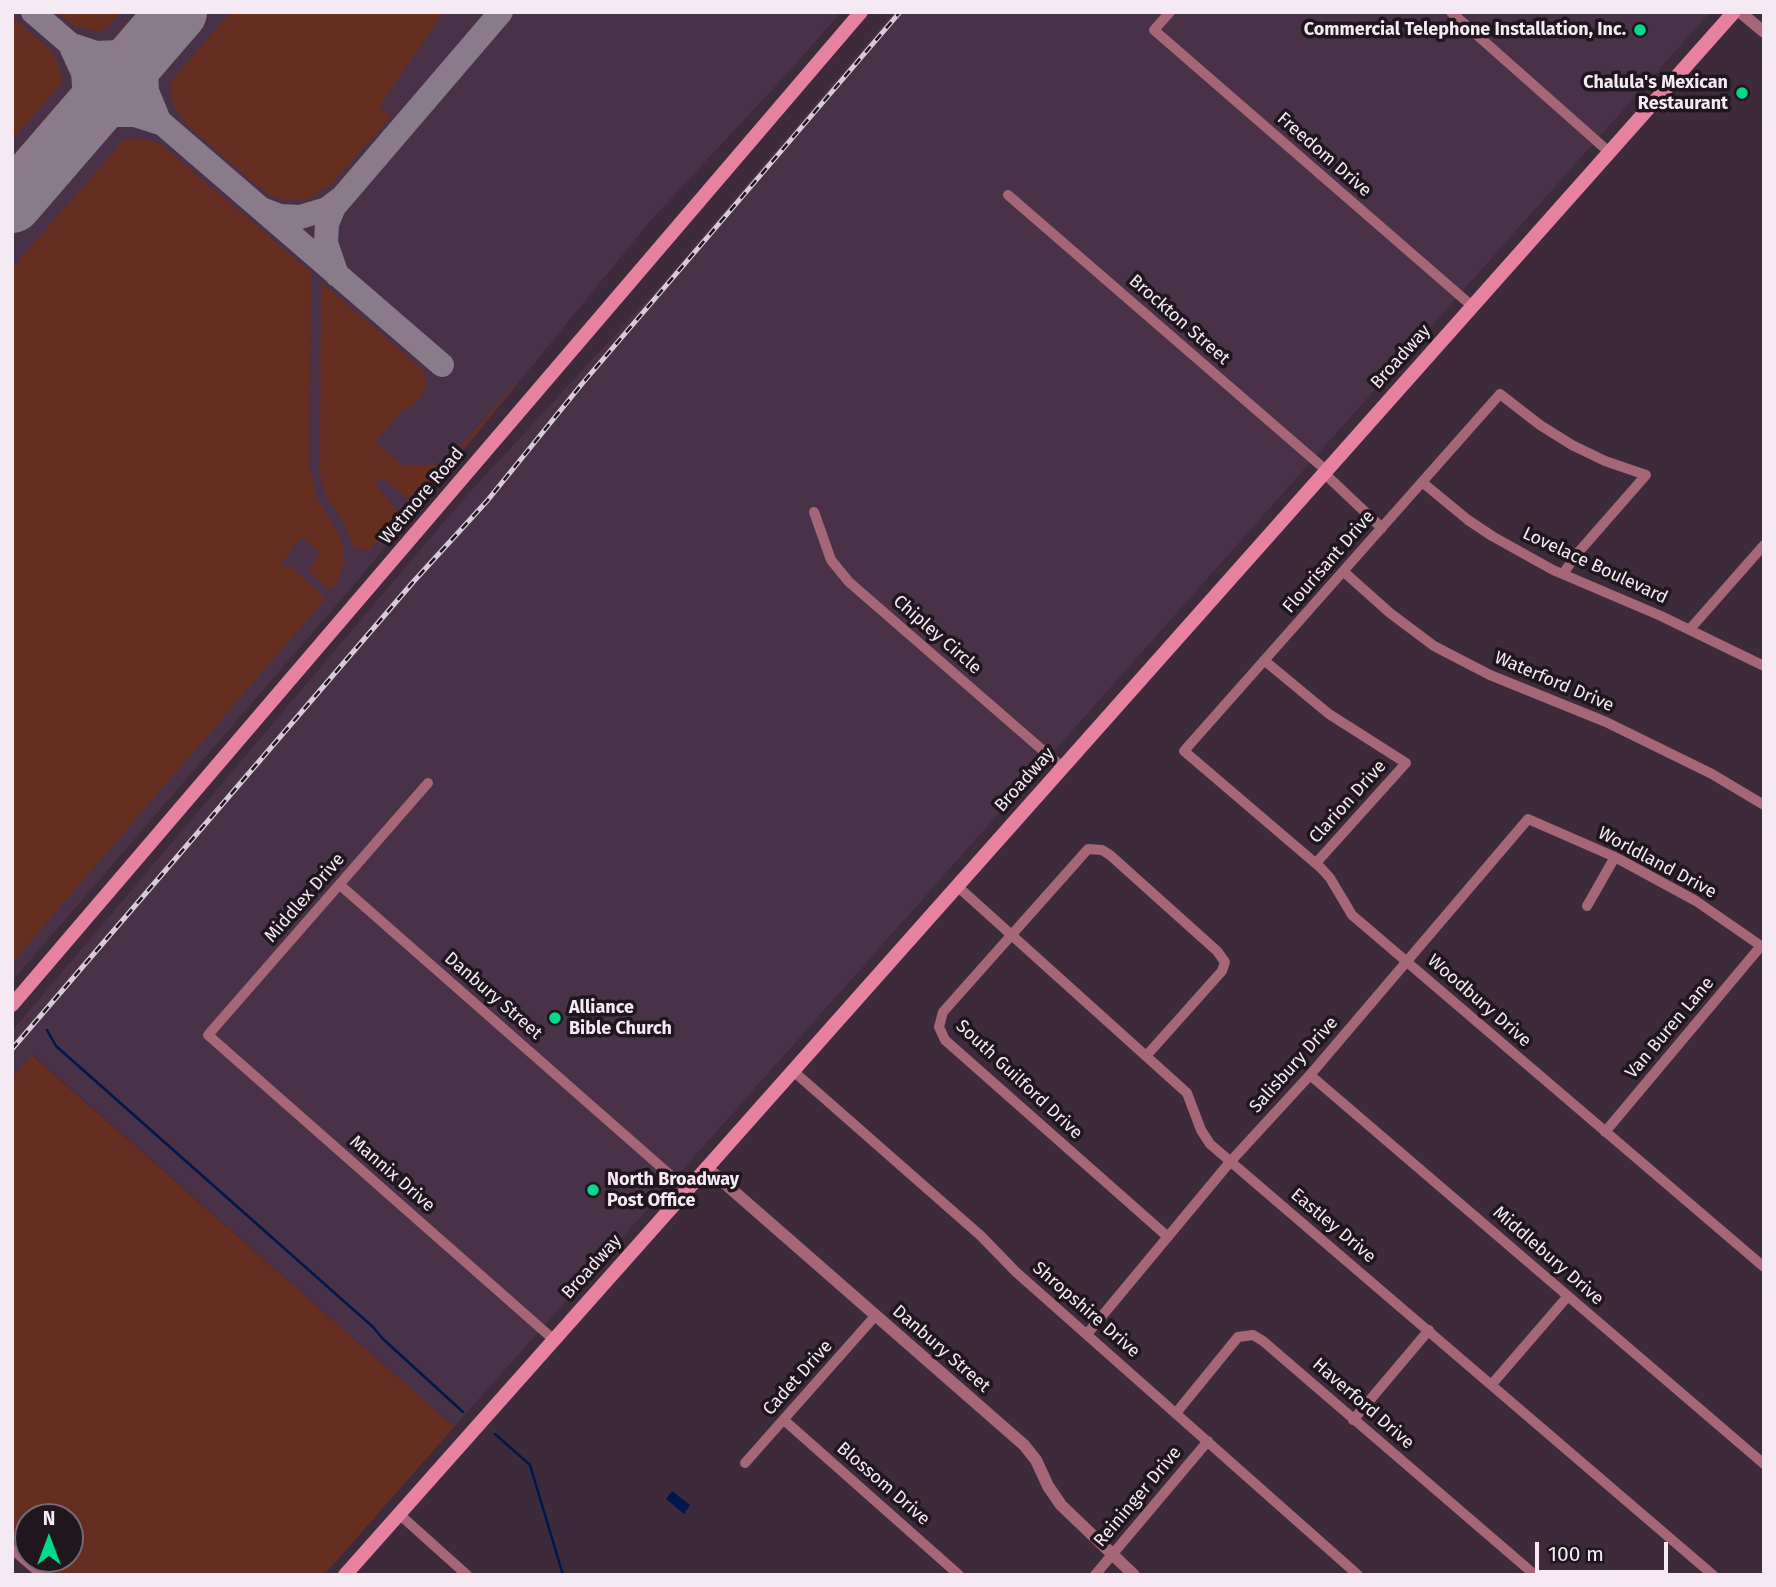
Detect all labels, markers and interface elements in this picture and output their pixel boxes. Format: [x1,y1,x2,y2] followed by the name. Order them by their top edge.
[1304,19,1626,41] place label: Commercial Telephone Installation, Inc.
[1632,22,1648,38] marker: Commercial Telephone Installation, Inc.
[1583,72,1728,114] place label: Chalula's Mexican Restaurant
[1734,85,1750,101] marker: Chalula's Mexican Restaurant
[1272,108,1376,202] street label: Freedom Drive
[1124,270,1234,370] street label: Brockton Street
[1366,320,1436,394] street label: Broadway
[375,443,469,549] street label: Wetmore Road
[1279,506,1379,618] street label: Flourisant Drive
[1519,523,1671,609] street label: Lovelace Boulevard
[888,591,986,679] street label: Chipley Circle
[1491,647,1617,717] street label: Waterford Drive
[990,743,1060,817] street label: Broadway
[1305,756,1391,848] street label: Clarion Drive
[1594,823,1720,903] street label: Worldland Drive
[260,849,350,947] street label: Middlex Drive
[440,948,546,1044] street label: Danbury Street
[1423,950,1535,1052] street label: Woodbury Drive
[1621,973,1719,1083] street label: Van Buren Lane
[569,997,672,1040] place label: Alliance Bible Church
[547,1010,563,1026] marker: Alliance Bible Church
[1245,1012,1343,1118] street label: Salisbury Drive
[951,1016,1087,1144] street label: South Guilford Drive
[345,1131,439,1217] street label: Mannix Drive
[607,1169,739,1212] place label: North Broadway Post Office
[585,1182,601,1198] marker: North Broadway Post Office
[1286,1184,1380,1268] street label: Eastley Drive
[1488,1202,1608,1310] street label: Middlebury Drive
[557,1230,627,1304] street label: Broadway
[1028,1258,1144,1362] street label: Shropshire Drive
[888,1301,994,1397] street label: Danbury Street
[759,1336,837,1420] street label: Cadet Drive
[1308,1354,1418,1454] street label: Haverford Drive
[832,1438,934,1530] street label: Blossom Drive
[1090,1442,1186,1552] street label: Reininger Drive
[14,1503,84,1573] north arrow
[43,1507,55,1530] text: N
[1538,1528,1671,1572] scale bar
[1548,1541,1604,1567] text: 100 m

